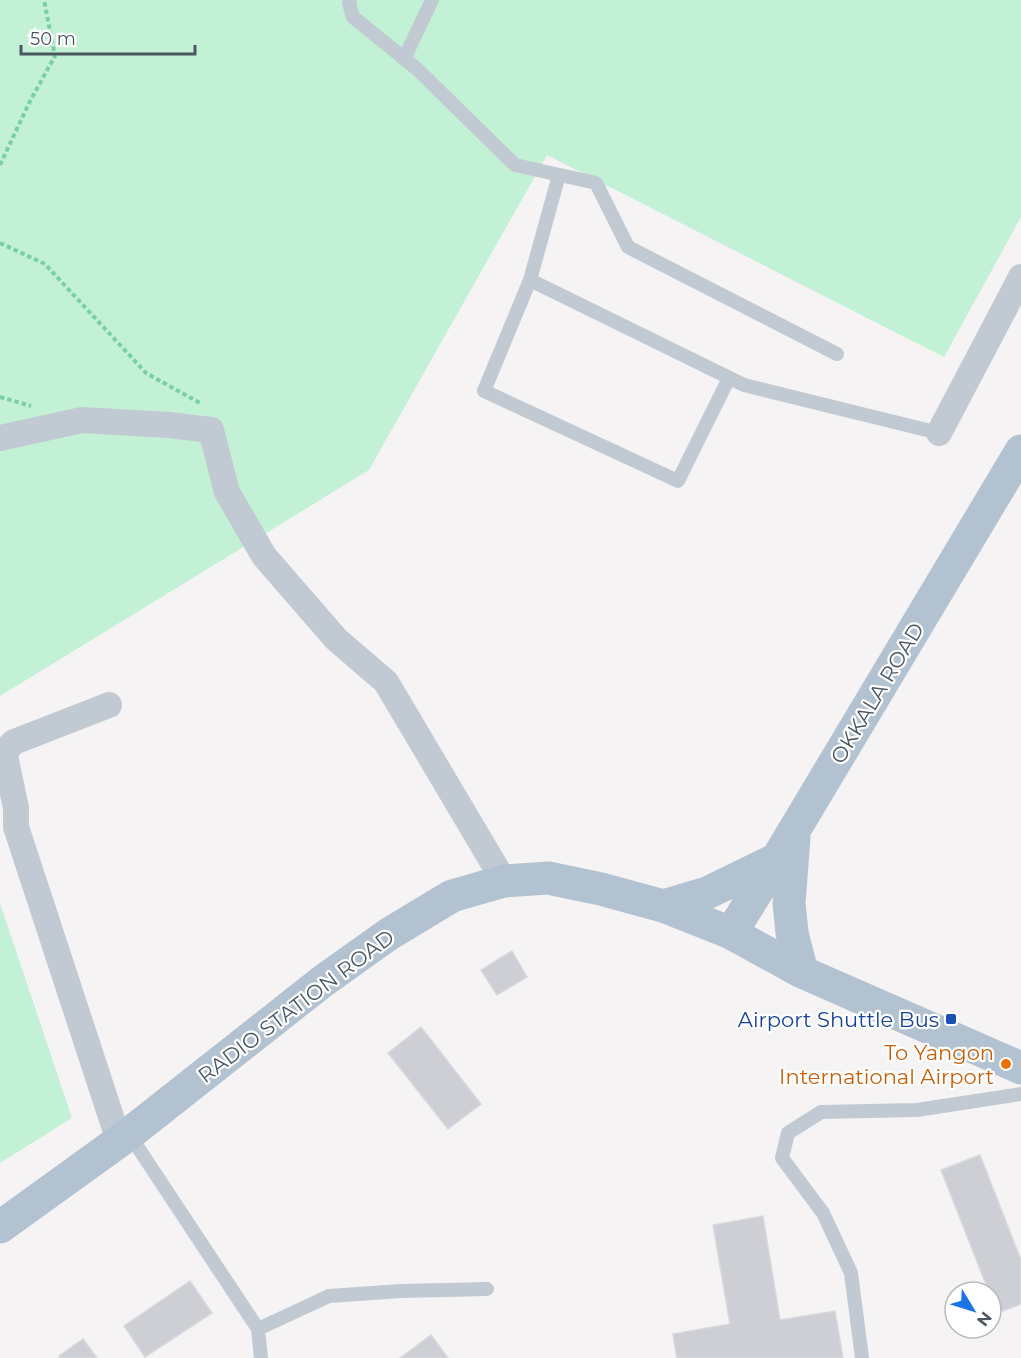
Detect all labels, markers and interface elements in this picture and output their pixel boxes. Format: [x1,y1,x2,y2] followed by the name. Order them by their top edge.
[21,18,195,56] scale bar
[30,28,76,50] text: 50 m
[825,618,929,768] street label: OKKALA ROAD
[193,924,399,1088] street label: RADIO STATION ROAD
[738,1007,939,1032] place label: Airport Shuttle Bus
[944,1012,958,1026] marker: Airport Shuttle Bus
[779,1040,994,1089] place label: To Yangon International Airport
[999,1057,1013,1071] marker: To Yangon International Airport
[943,1280,1003,1340] north arrow
[973,1308,996,1330] text: N

